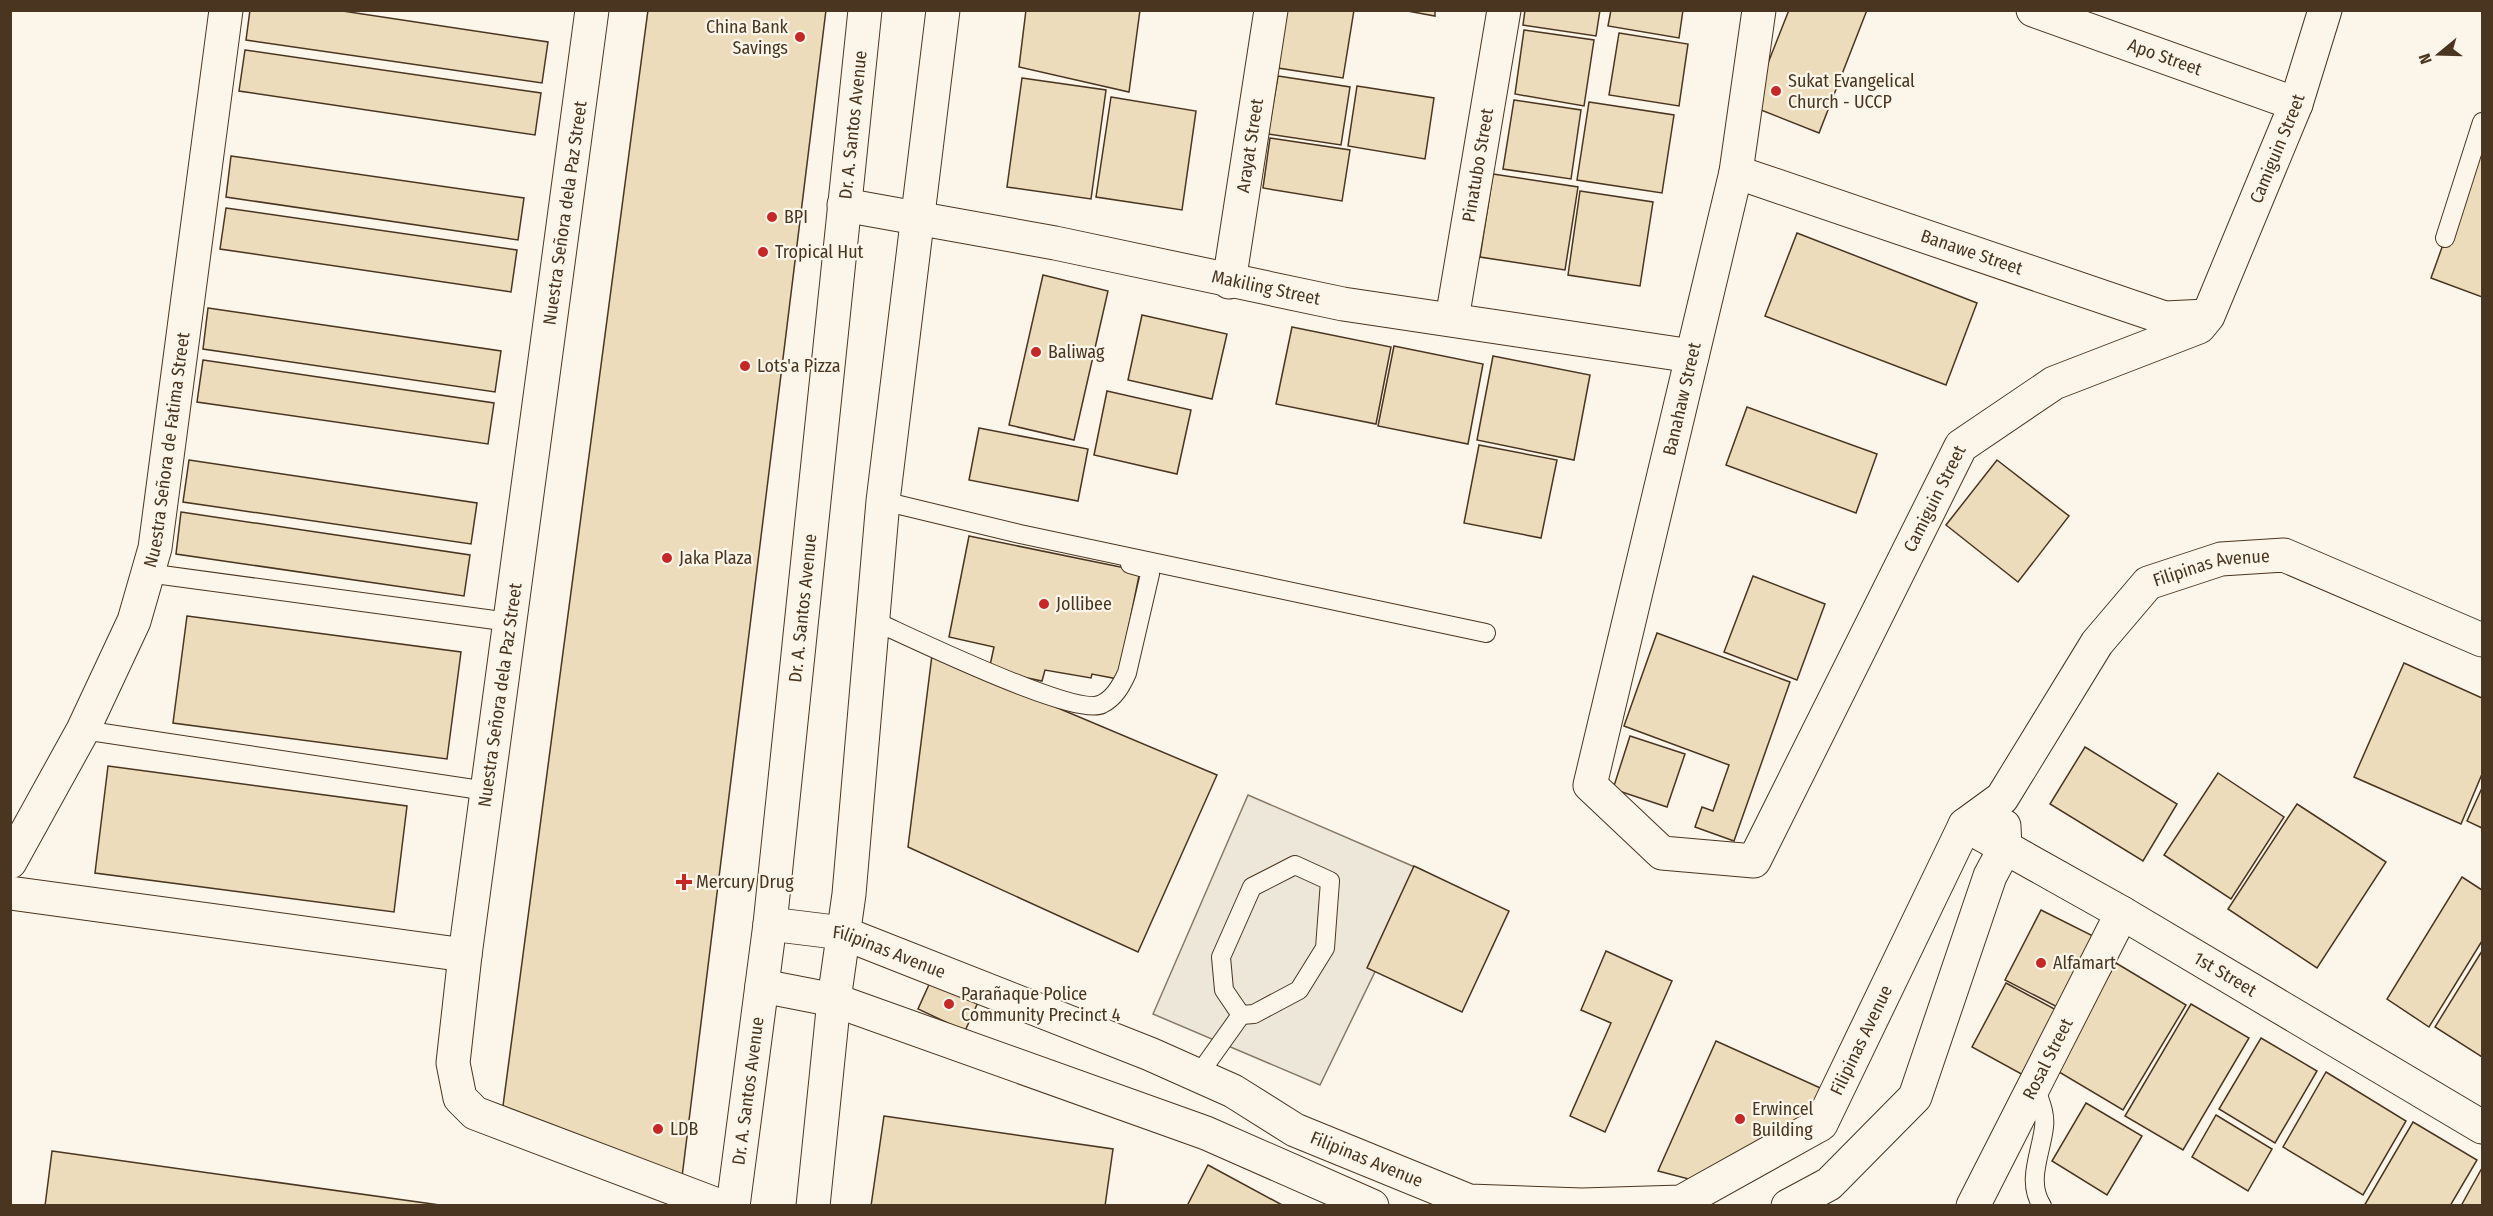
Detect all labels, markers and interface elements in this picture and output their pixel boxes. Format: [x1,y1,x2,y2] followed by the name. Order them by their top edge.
[706,16,789,59] place label: China Bank Savings
[2409,24,2469,84] north arrow
[793,30,807,44] marker: China Bank Savings
[2125,34,2205,80] street label: Apo Street
[834,49,872,200] street label: Dr. A. Santos Avenue
[2415,51,2436,66] text: N
[1788,70,1915,113] place label: Sukat Evangelical Church - UCCP
[1769,84,1783,98] marker: Sukat Evangelical Church - UCCP
[2245,91,2309,207] street label: Camiguin Street
[1232,97,1268,194] street label: Arayat Street
[538,99,592,327] street label: Nuestra Señora dela Paz Street
[1457,106,1498,224] street label: Pinatubo Street
[784,206,808,228] place label: BPI
[765,210,779,224] marker: BPI
[1918,225,2026,280] street label: Banawe Street
[775,241,864,263] place label: Tropical Hut
[756,245,770,259] marker: Tropical Hut
[1210,265,1322,310] street label: Makiling Street
[139,331,194,570] street label: Nuestra Señora de Fatima Street
[1658,340,1706,458] street label: Banahaw Street
[1048,341,1105,363] place label: Baliwag
[1029,345,1043,359] marker: Baliwag
[757,355,841,377] place label: Lots'a Pizza
[738,359,752,373] marker: Lots'a Pizza
[1899,442,1971,556] street label: Camiguin Street
[784,533,822,684] street label: Dr. A. Santos Avenue
[2150,545,2270,592] street label: Filipinas Avenue
[679,547,753,569] place label: Jaka Plaza
[660,551,674,565] marker: Jaka Plaza
[473,581,527,809] street label: Nuestra Señora dela Paz Street
[1056,593,1112,615] place label: Jollibee
[1037,597,1051,611] marker: Jollibee
[696,871,794,893] place label: Mercury Drug
[677,875,691,889] marker: Mercury Drug
[831,921,949,983] street label: Filipinas Avenue
[2190,947,2261,1002] street label: 1st Street
[2053,952,2116,974] place label: Alfamart
[2034,956,2048,970] marker: Alfamart
[1826,981,1897,1099] street label: Filipinas Avenue
[961,983,1121,1026] place label: Parañaque Police Community Precinct 4
[942,997,956,1011] marker: Parañaque Police Community Precinct 4
[2018,1014,2078,1103] street label: Rosal Street
[727,1015,769,1166] street label: Dr. A. Santos Avenue
[1752,1098,1814,1141] place label: Erwincel Building
[1733,1112,1747,1126] marker: Erwincel Building
[670,1118,698,1140] place label: LDB
[651,1122,665,1136] marker: LDB
[1307,1126,1426,1192] street label: Filipinas Avenue

